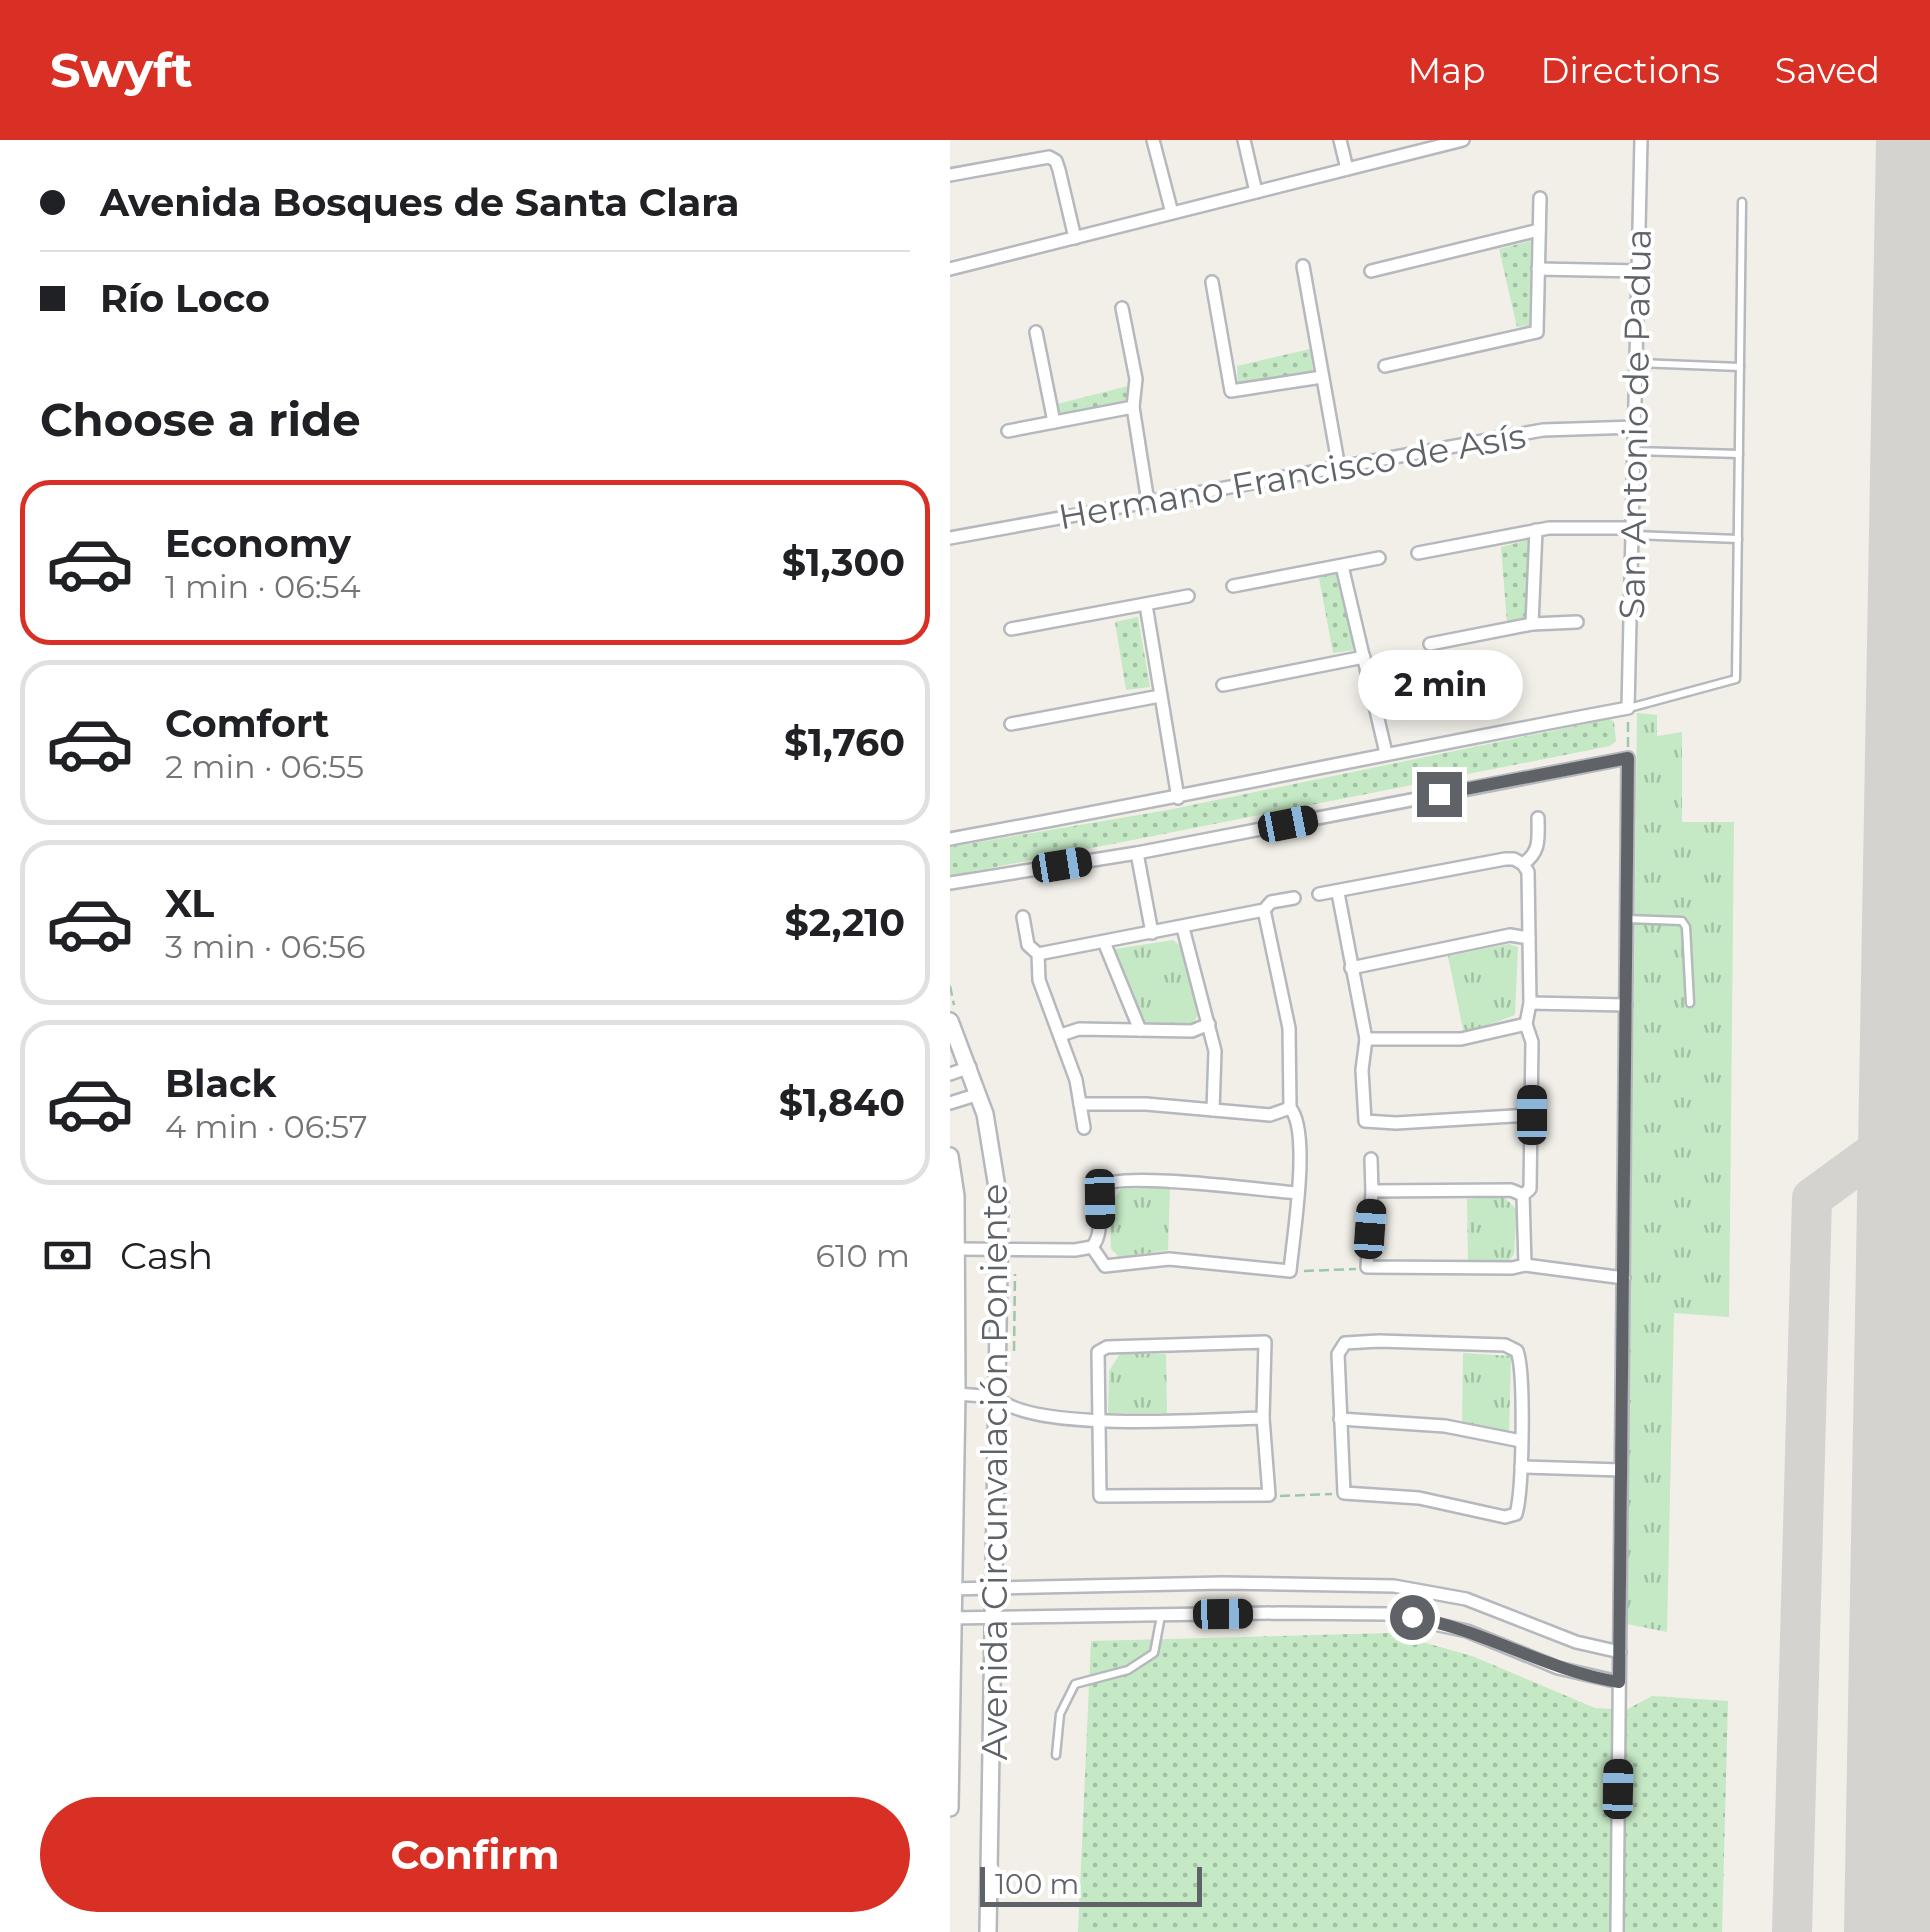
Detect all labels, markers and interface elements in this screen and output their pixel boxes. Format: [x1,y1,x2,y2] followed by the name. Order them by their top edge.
[50,41,193,99] text: Swyft
[1408,49,1486,92] text: Map
[1541,49,1720,92] text: Directions
[1775,49,1880,92] text: Saved
[100,179,740,226] text: Avenida Bosques de Santa Clara
[1610,228,1660,620] street label: San Antonio de Padua
[100,275,270,322] text: Río Loco
[40,392,361,447] text: Choose a ride
[1055,414,1529,538] street label: Hermano Francisco de Asís
[45,518,135,608] icon: car
[165,520,351,567] text: Economy
[782,539,905,586] text: $1,300
[165,567,361,606] text: 1 min · 06:54
[1356,649,1522,719] callout: 2 min
[1394,665,1487,704] text: 2 min
[45,698,135,788] icon: car
[165,700,329,747] text: Comfort
[784,719,905,766] text: $1,760
[165,747,364,786] text: 2 min · 06:55
[1417,772,1462,817] route end
[1256,804,1320,844] car
[1030,845,1094,885] car
[45,878,135,968] icon: car
[165,880,214,927] text: XL
[785,899,905,946] text: $2,210
[165,927,366,966] text: 3 min · 06:56
[45,1058,135,1148] icon: car
[165,1060,276,1107] text: Black
[779,1079,905,1126] text: $1,840
[1517,1085,1547,1145] car
[165,1107,368,1146] text: 4 min · 06:57
[1084,1169,1116,1229] car
[973,1184,1016,1760] street label: Avenida Circunvalación Poniente
[1353,1198,1387,1260] car
[40,1228,95,1283] icon: cash
[120,1232,213,1279] text: Cash
[815,1236,910,1275] text: 610 m
[1390,1595,1435,1640] route start
[1193,1598,1253,1630] car
[1602,1759,1634,1819] car
[40,1797,910,1912] button: Confirm
[980,1862,1202,1906] scale bar
[995,1867,1079,1901] text: 100 m

